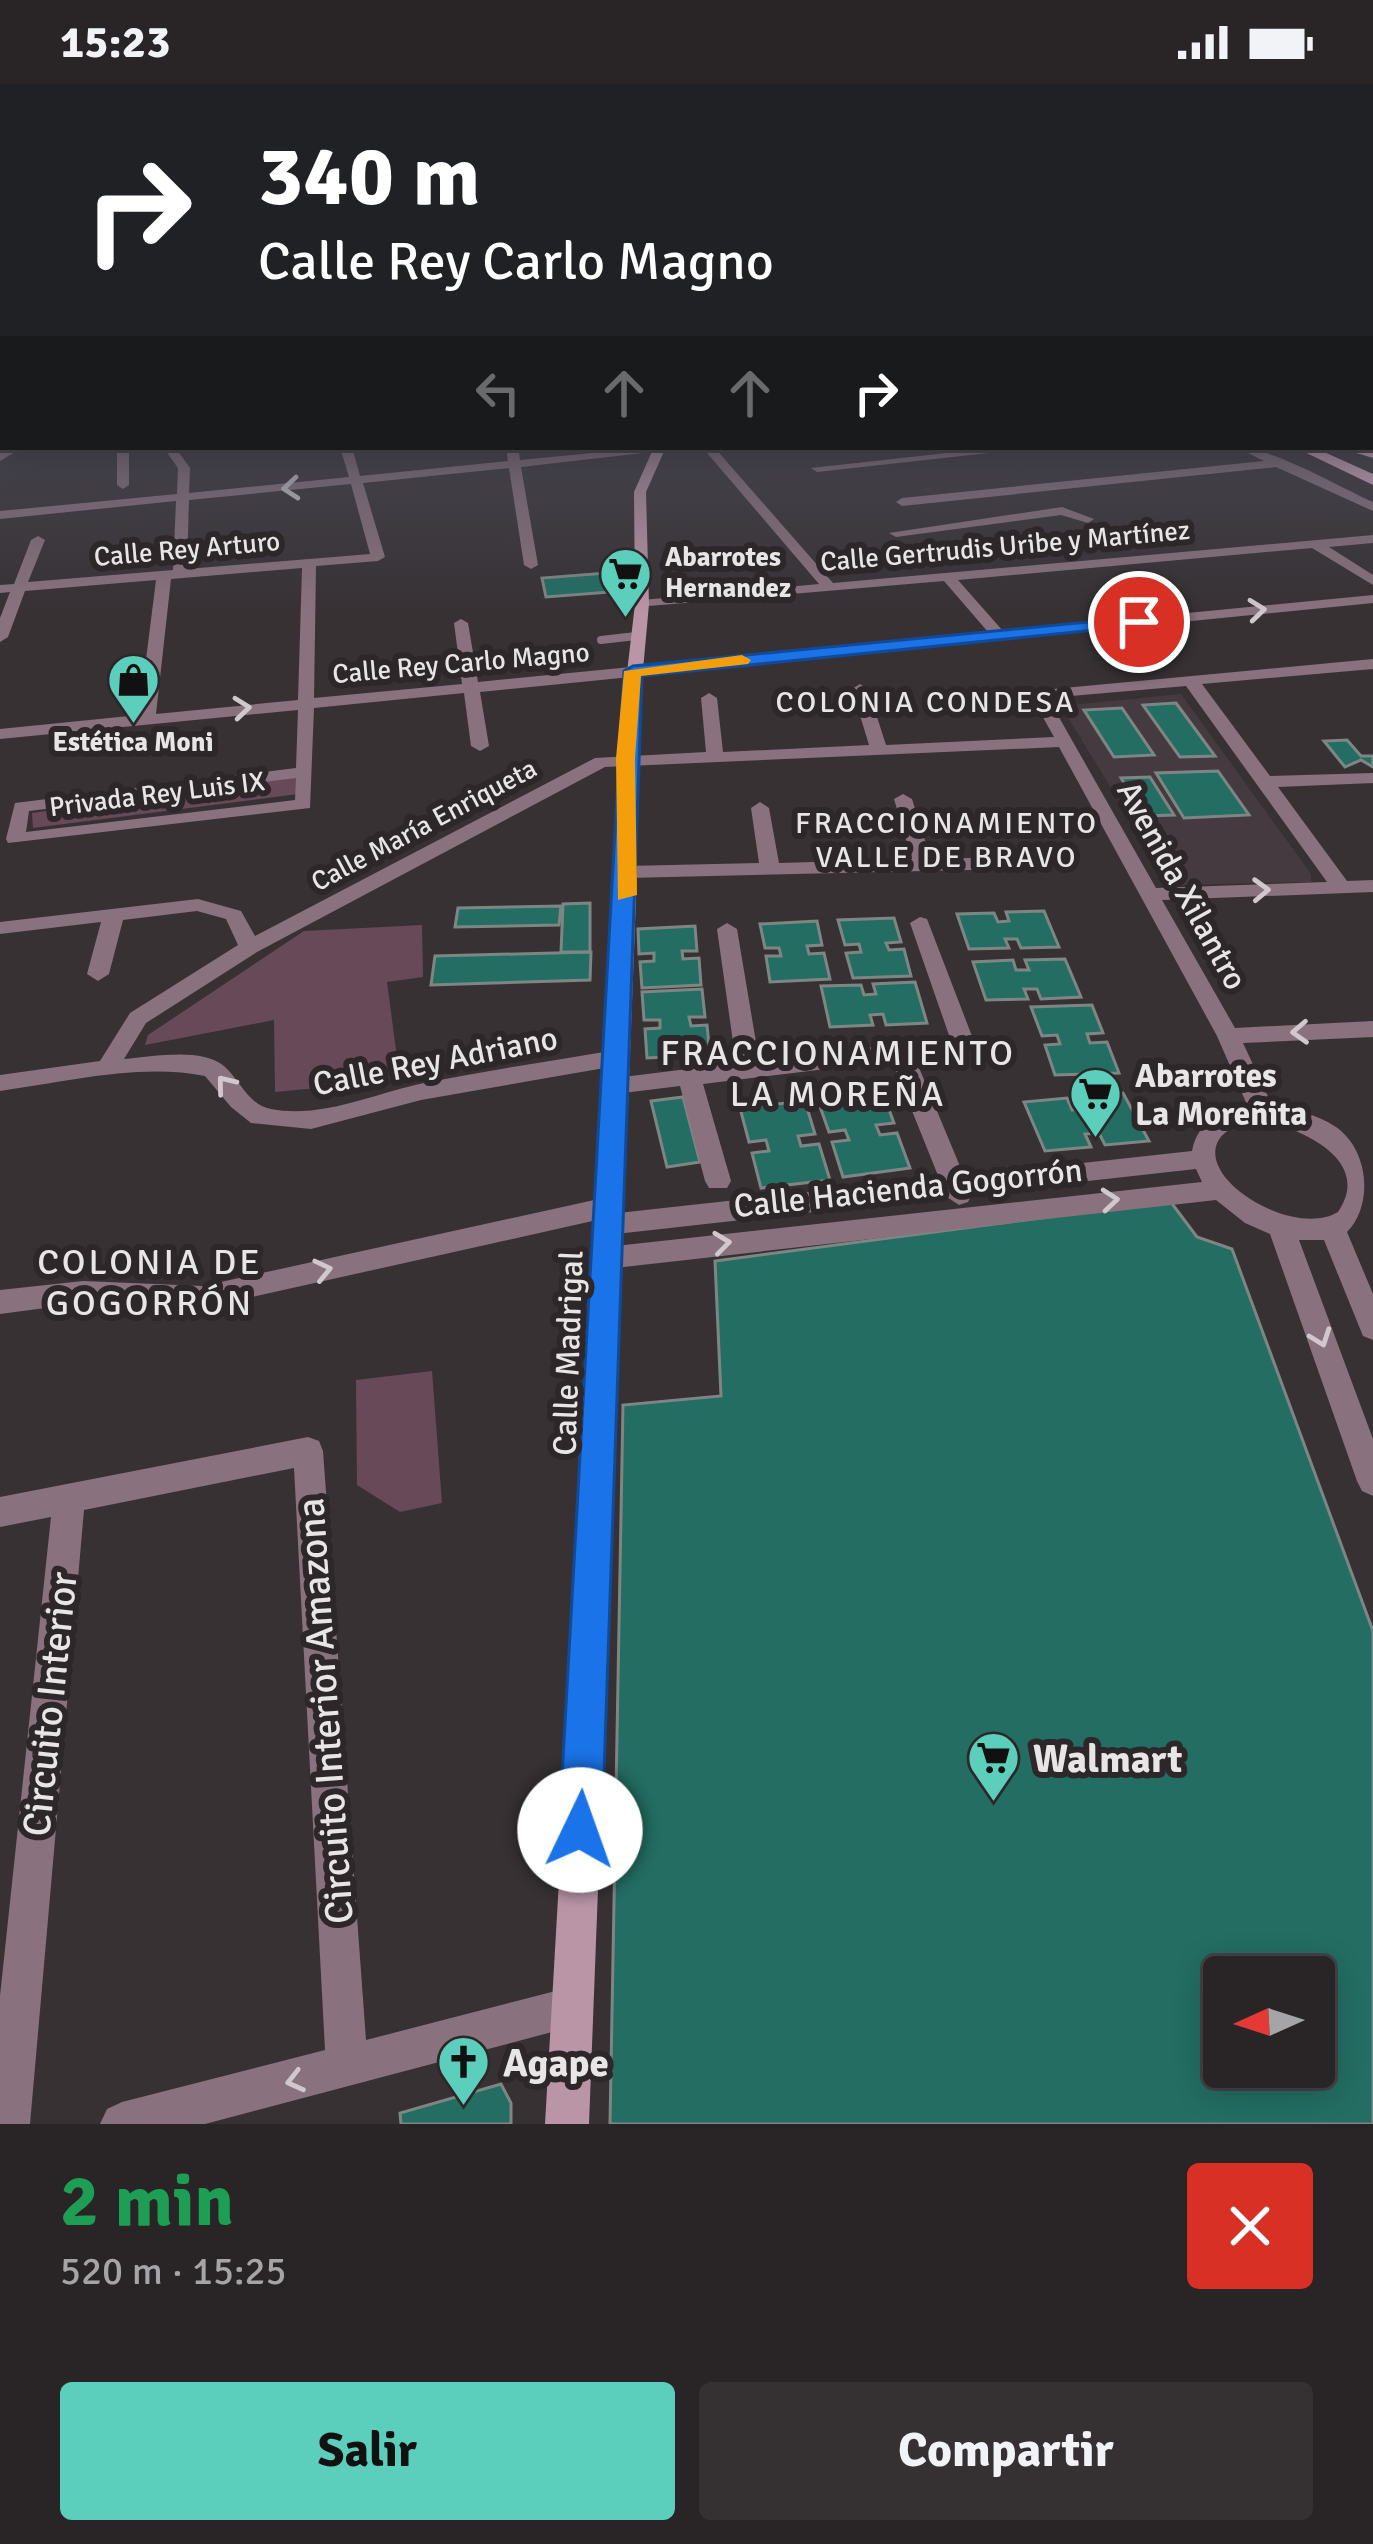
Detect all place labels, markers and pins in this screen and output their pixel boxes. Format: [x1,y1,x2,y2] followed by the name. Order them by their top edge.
[665,541,791,605] place label: Abarrotes Hernandez
[598,545,654,619] supermarket icon: Abarrotes Hernandez
[1088,571,1190,673] pin
[105,651,161,725] shop icon: Estética Moni
[53,726,213,759] place label: Estética Moni
[1135,1056,1307,1135] place label: Abarrotes La Moreñita
[1068,1066,1124,1140] supermarket icon: Abarrotes La Moreñita
[966,1730,1022,1804] supermarket icon: Walmart
[1033,1735,1182,1783] place label: Walmart
[436,2034,492,2108] church icon: Agape
[503,2039,609,2087] place label: Agape

